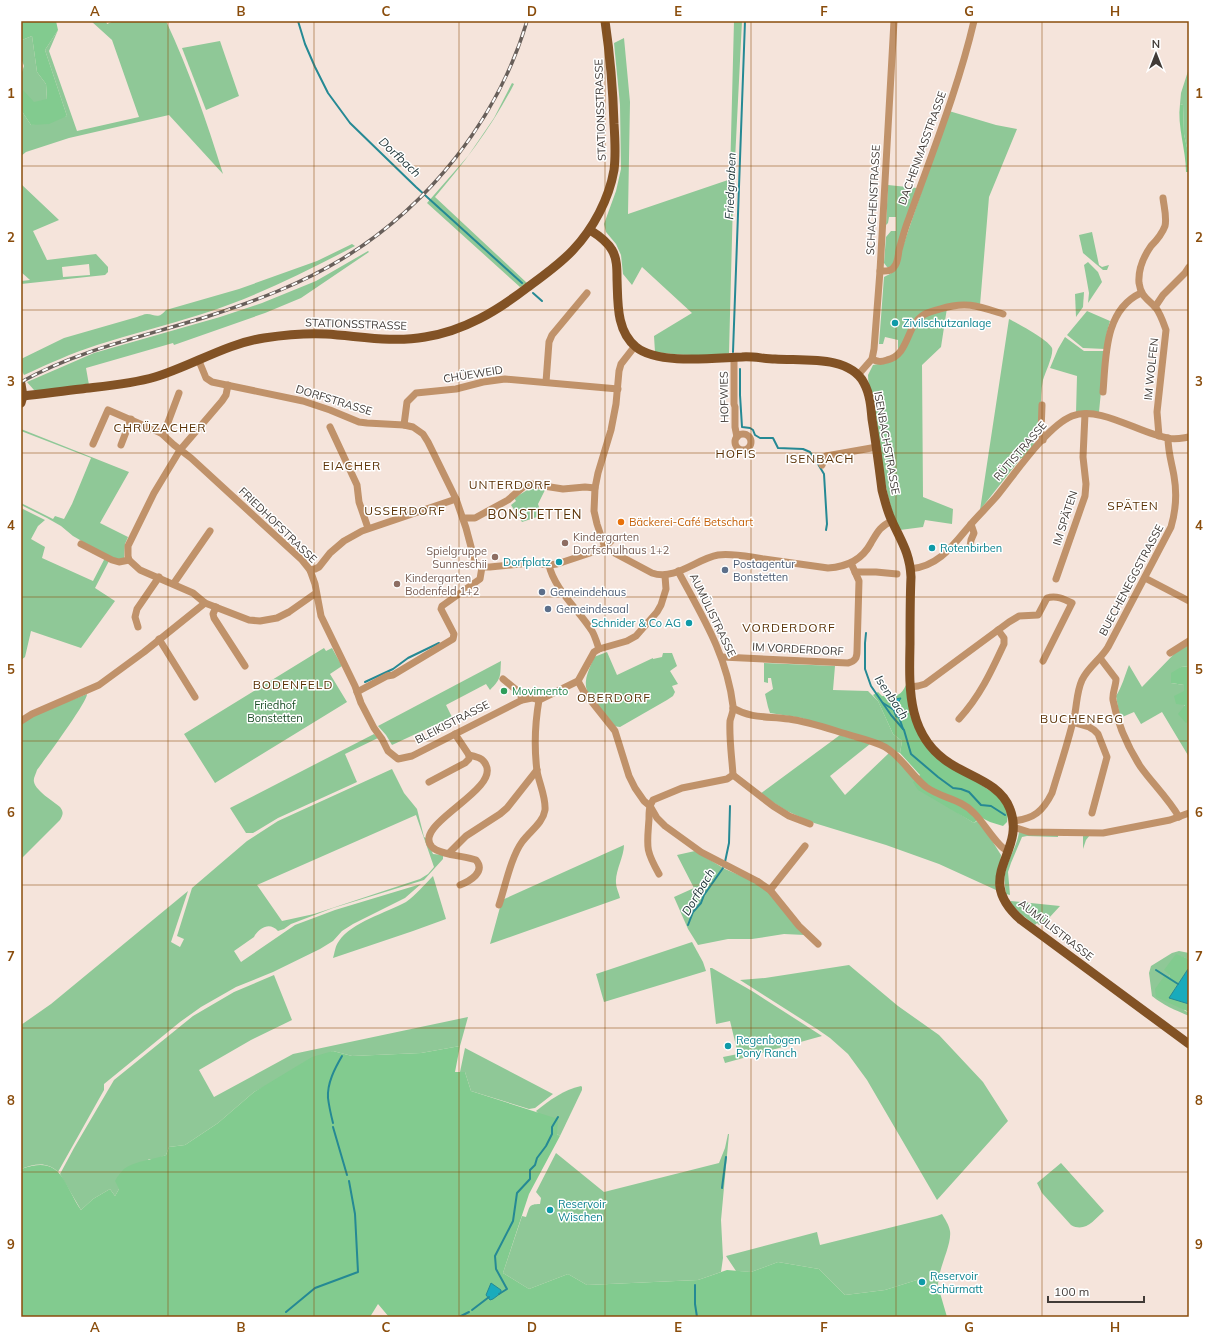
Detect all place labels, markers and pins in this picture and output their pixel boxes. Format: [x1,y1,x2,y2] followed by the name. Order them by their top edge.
[903,316,991,330] place label: Zivilschutzanlage
[890,318,900,328] marker: Zivilschutzanlage
[629,515,753,529] place label: Bäckerei-Café Betschart
[616,517,626,527] marker: Bäckerei-Café Betschart
[573,530,670,557] place label: Kindergarten Dorfschulhaus 1+2
[560,538,570,548] marker: Kindergarten Dorfschulhaus 1+2
[940,541,1002,555] place label: Rotenbirben
[927,543,937,553] marker: Rotenbirben
[426,544,487,571] place label: Spielgruppe Sunneschii
[490,552,500,562] marker: Spielgruppe Sunneschii
[503,555,551,569] place label: Dorfplatz
[554,557,564,567] marker: Dorfplatz
[733,557,795,584] place label: Postagentur Bonstetten
[720,565,730,575] marker: Postagentur Bonstetten
[405,571,480,598] place label: Kindergarten Bodenfeld 1+2
[392,579,402,589] marker: Kindergarten Bodenfeld 1+2
[550,585,626,599] place label: Gemeindehaus
[537,587,547,597] marker: Gemeindehaus
[556,602,629,616] place label: Gemeindesaal
[543,604,553,614] marker: Gemeindesaal
[591,616,681,630] place label: Schnider & Co AG
[684,618,694,628] marker: Schnider & Co AG
[512,684,568,698] place label: Movimento
[499,686,509,696] marker: Movimento
[736,1033,800,1060] place label: Regenbogen Pony Ranch
[723,1041,733,1051] marker: Regenbogen Pony Ranch
[558,1197,606,1224] place label: Reservoir Wischen
[545,1205,555,1215] marker: Reservoir Wischen
[930,1269,983,1296] place label: Reservoir Schürmatt
[917,1277,927,1287] marker: Reservoir Schürmatt

